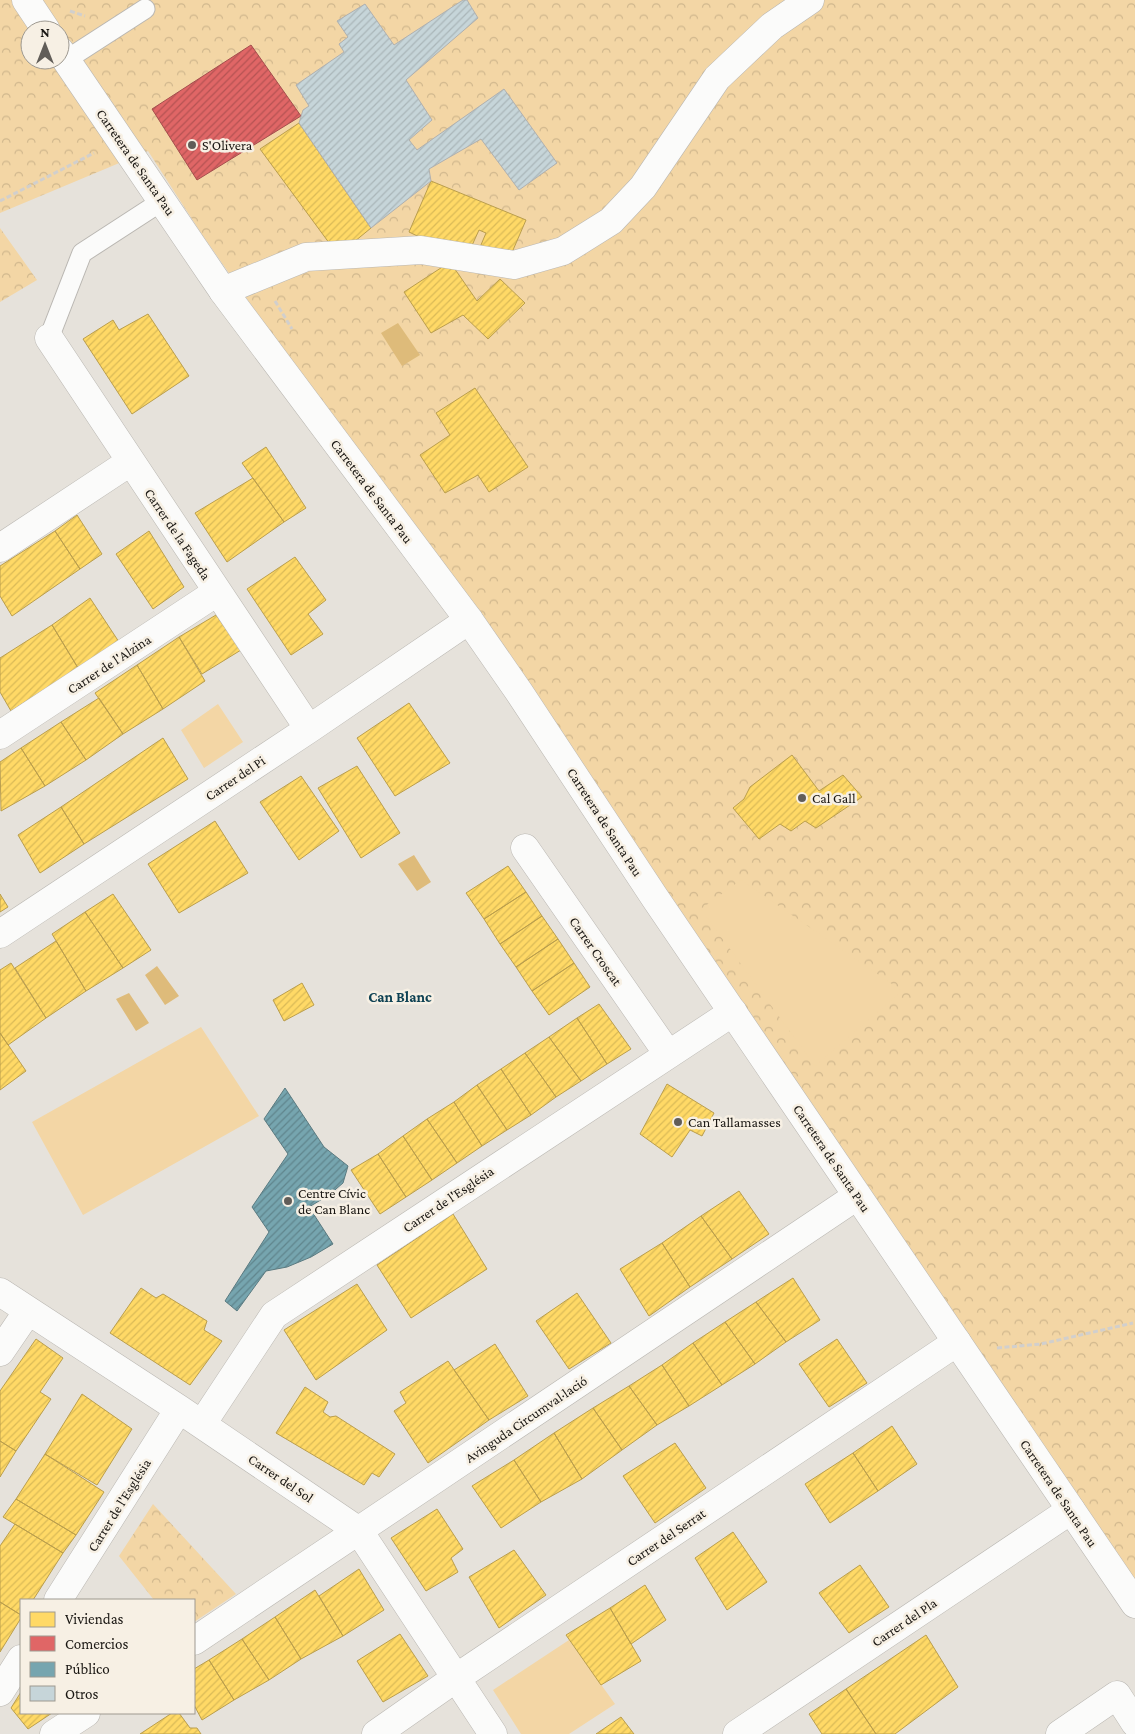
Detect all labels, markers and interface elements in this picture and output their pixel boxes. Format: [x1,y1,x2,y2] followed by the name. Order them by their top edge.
[20,20,70,70] north arrow
[40,24,50,40] text: N
[93,106,179,219] street label: Carretera de Santa Pau
[202,137,253,153] place label: S'Olivera
[186,139,198,151] marker: S'Olivera
[328,436,417,547] street label: Carretera de Santa Pau
[142,485,215,583] street label: Carrer de la Fageda
[64,631,154,697] street label: Carrer de l'Alzina
[202,752,268,804] street label: Carrer del Pi
[564,765,646,880] street label: Carretera de Santa Pau
[812,790,856,806] place label: Cal Gall
[796,792,808,804] marker: Cal Gall
[566,913,626,989] street label: Carrer Croscat
[368,989,432,1005] district label: Can Blanc
[790,1101,874,1215] street label: Carretera de Santa Pau
[688,1114,781,1130] place label: Can Tallamasses
[672,1116,684,1128] marker: Can Tallamasses
[399,1162,497,1235] street label: Carrer de l'Església
[298,1185,370,1217] place label: Centre Cívic de Can Blanc
[282,1195,294,1207] marker: Centre Cívic de Can Blanc
[462,1372,590,1466] street label: Avinguda Circumval·lació
[1017,1436,1101,1550] street label: Carretera de Santa Pau
[245,1450,317,1506] street label: Carrer del Sol
[84,1455,154,1554] street label: Carrer de l'Església
[624,1505,709,1569] street label: Carrer del Serrat
[868,1594,940,1650] street label: Carrer del Pla
[20,1599,195,1714] legend
[65,1611,124,1627] text: Viviendas
[65,1636,128,1652] text: Comercios
[65,1661,110,1677] text: Público
[65,1686,98,1702] text: Otros

